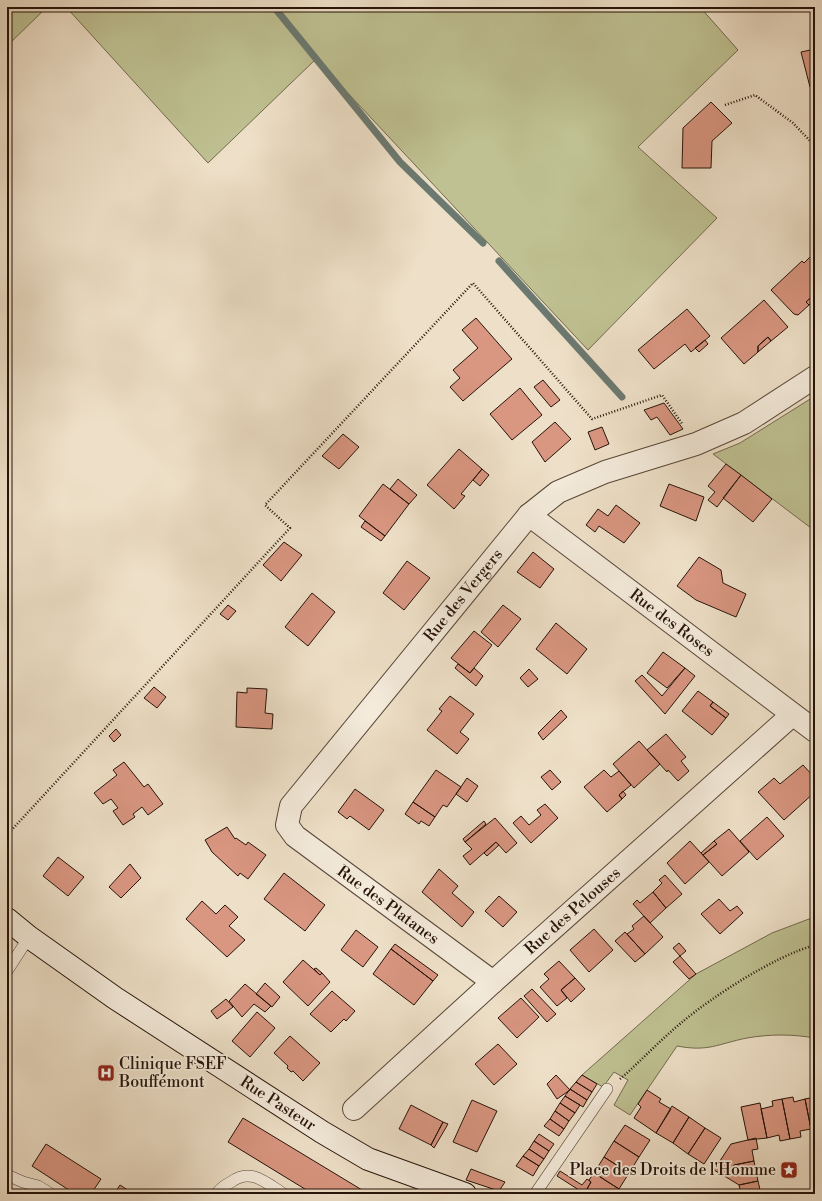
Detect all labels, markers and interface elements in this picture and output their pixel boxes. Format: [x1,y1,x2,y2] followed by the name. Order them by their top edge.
[419,545,507,646] street label: Rue des Vergers
[625,584,718,661] street label: Rue des Roses
[333,861,443,949] street label: Rue des Platanes
[520,863,625,959] street label: Rue des Pelouses
[118,1054,227,1092] place label: Clinique FSEF Bouffémont
[96,1063,116,1083] hospital icon: Clinique FSEF Bouffémont
[236,1072,320,1135] street label: Rue Pasteur
[569,1160,776,1180] place label: Place des Droits de l'Homme
[779,1160,799,1180] place icon: Place des Droits de l'Homme

